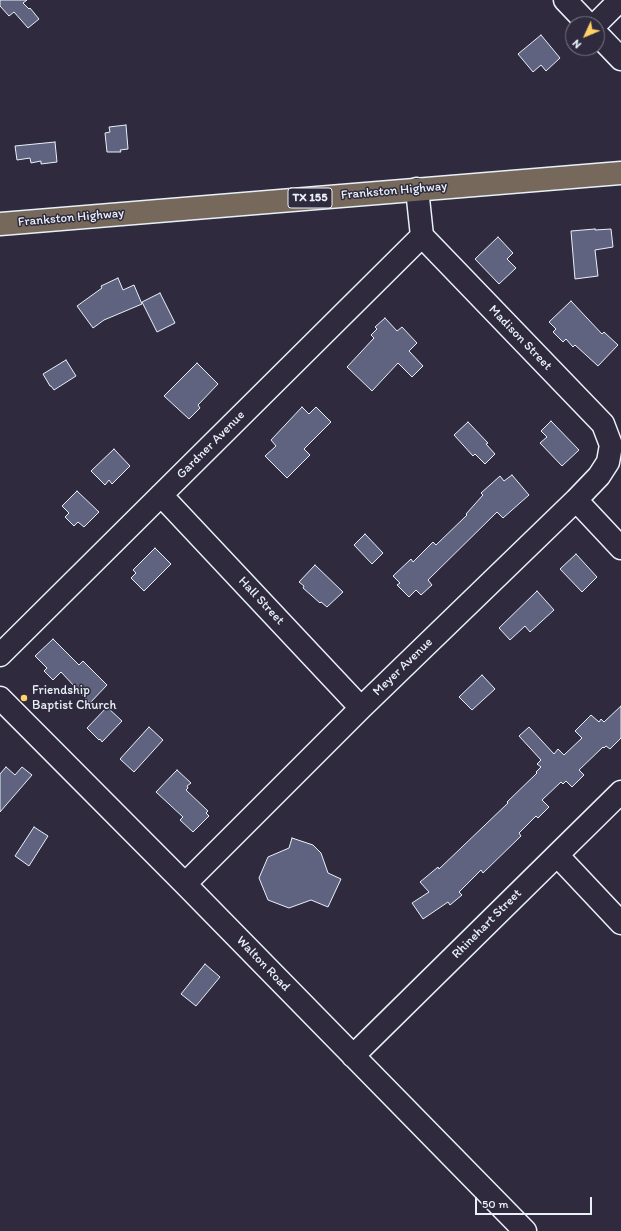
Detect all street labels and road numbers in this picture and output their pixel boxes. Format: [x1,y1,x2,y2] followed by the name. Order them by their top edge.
[340,179,448,203] street label: Frankston Highway
[288,188,332,208] road number: TX 155
[17,206,125,230] street label: Frankston Highway
[485,302,555,374] street label: Madison Street
[174,408,248,482] street label: Gardner Avenue
[235,574,287,628] street label: Hall Street
[370,635,436,699] street label: Meyer Avenue
[449,886,525,962] street label: Rhinehart Street
[233,933,293,995] street label: Walton Road

